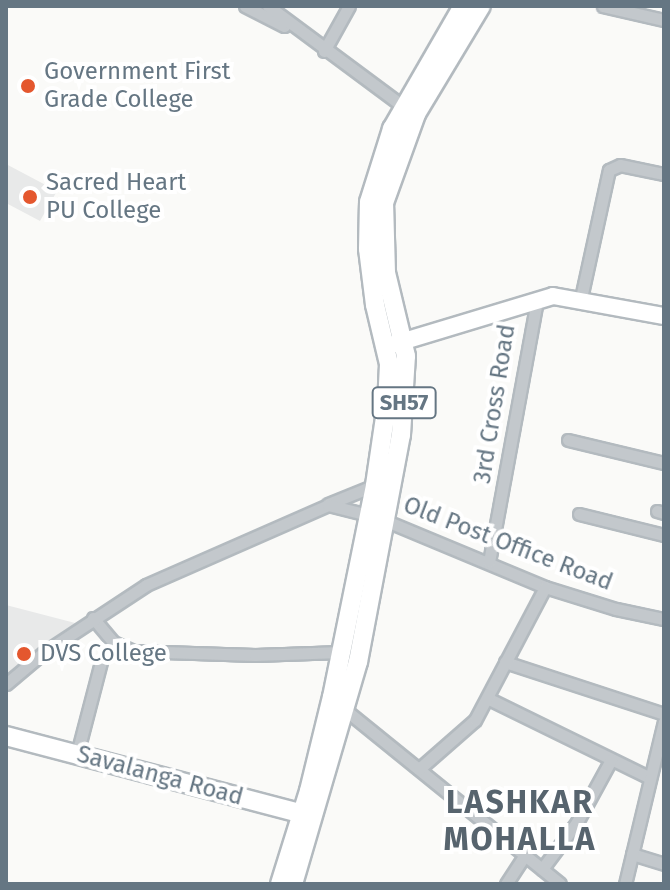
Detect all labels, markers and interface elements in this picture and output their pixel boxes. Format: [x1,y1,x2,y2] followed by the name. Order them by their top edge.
[44,58,230,114] place label: Government First Grade College
[19,77,37,95] marker: Government First Grade College
[46,169,186,225] place label: Sacred Heart PU College
[21,188,39,206] marker: Sacred Heart PU College
[468,322,522,486] street label: 3rd Cross Road
[370,385,438,421] road number: SH57
[399,491,617,597] street label: Old Post Office Road
[40,640,167,668] place label: DVS College
[15,645,33,663] marker: DVS College
[74,740,246,812] street label: Savalanga Road
[444,784,596,859] district label: LASHKAR MOHALLA

